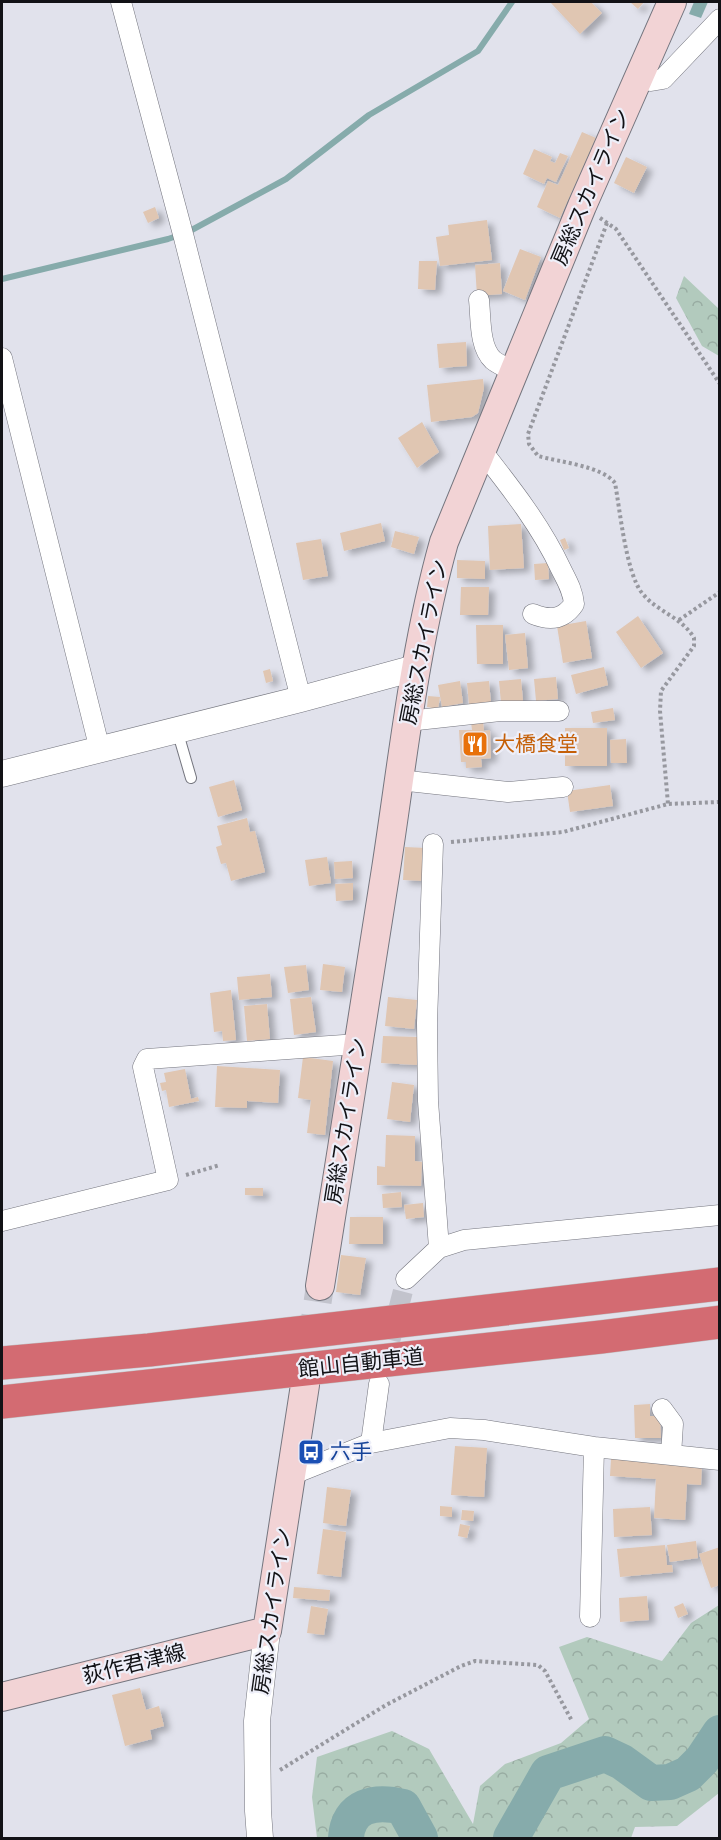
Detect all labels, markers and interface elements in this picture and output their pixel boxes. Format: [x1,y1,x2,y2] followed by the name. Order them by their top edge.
[544,104,637,270] street label: 房総スカイライン
[393,557,454,727] street label: 房総スカイライン
[460,729,490,759] restaurant icon: 大橋食堂
[494,729,578,758] place label: 大橋食堂
[318,1036,373,1206] street label: 房総スカイライン
[297,1341,425,1384] street label: 館山自動車道
[296,1437,326,1467] bus stop icon: 六手
[330,1437,372,1466] place label: 六手
[245,1526,298,1696] street label: 房総スカイライン
[79,1637,188,1690] street label: 荻作君津線

